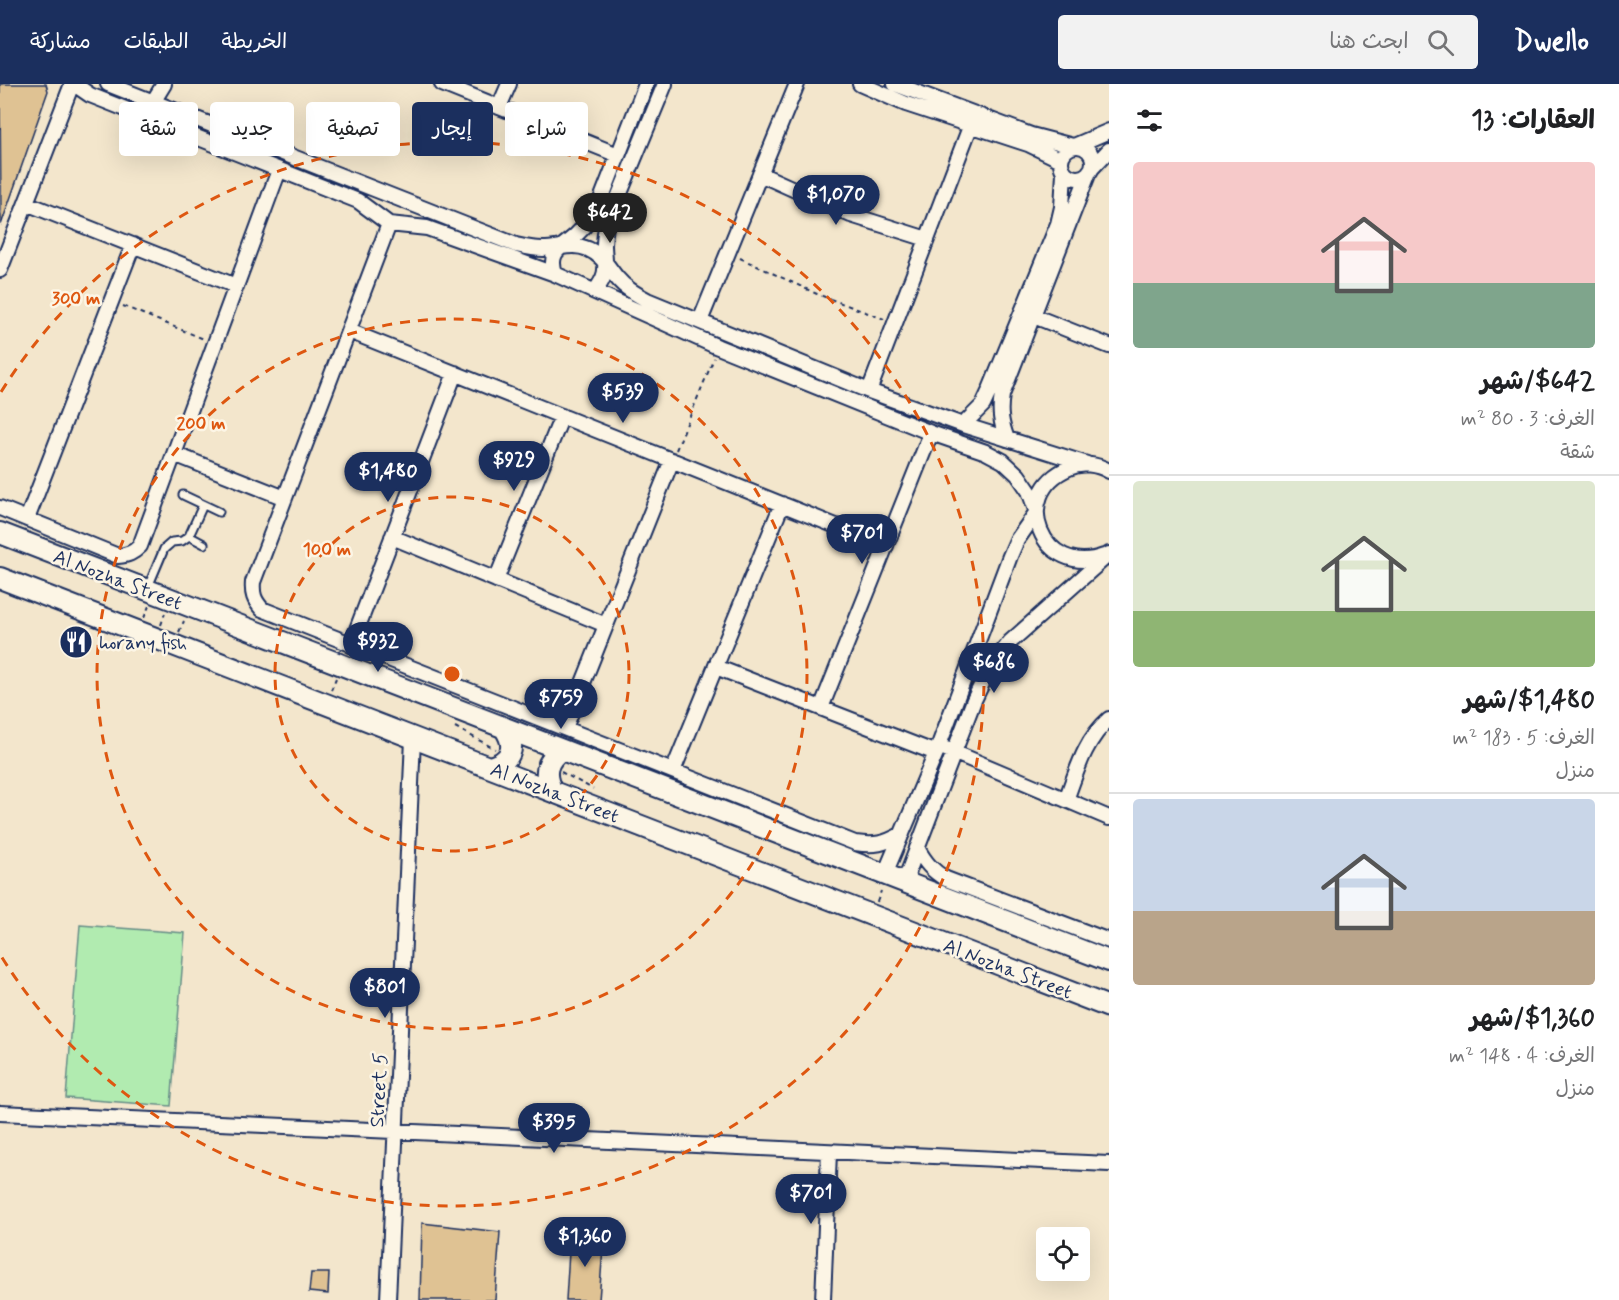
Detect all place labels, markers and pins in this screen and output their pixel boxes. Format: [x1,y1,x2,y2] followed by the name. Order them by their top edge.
[787,175,885,226] pin: $1,070
[574,193,646,244] pin: $642
[587,373,659,424] pin: $539
[478,441,550,492] pin: $929
[339,452,437,503] pin: $1,480
[826,514,898,565] pin: $701
[342,622,414,673] pin: $932
[58,624,94,660] restaurant icon: horany fish
[99,630,187,657] place label: horany fish
[958,643,1030,694] pin: $686
[442,664,462,684] centre of rings
[525,679,597,730] pin: $759
[349,968,421,1019] pin: $801
[518,1103,590,1154] pin: $395
[775,1174,847,1225] pin: $701
[536,1217,634,1268] pin: $1,360

